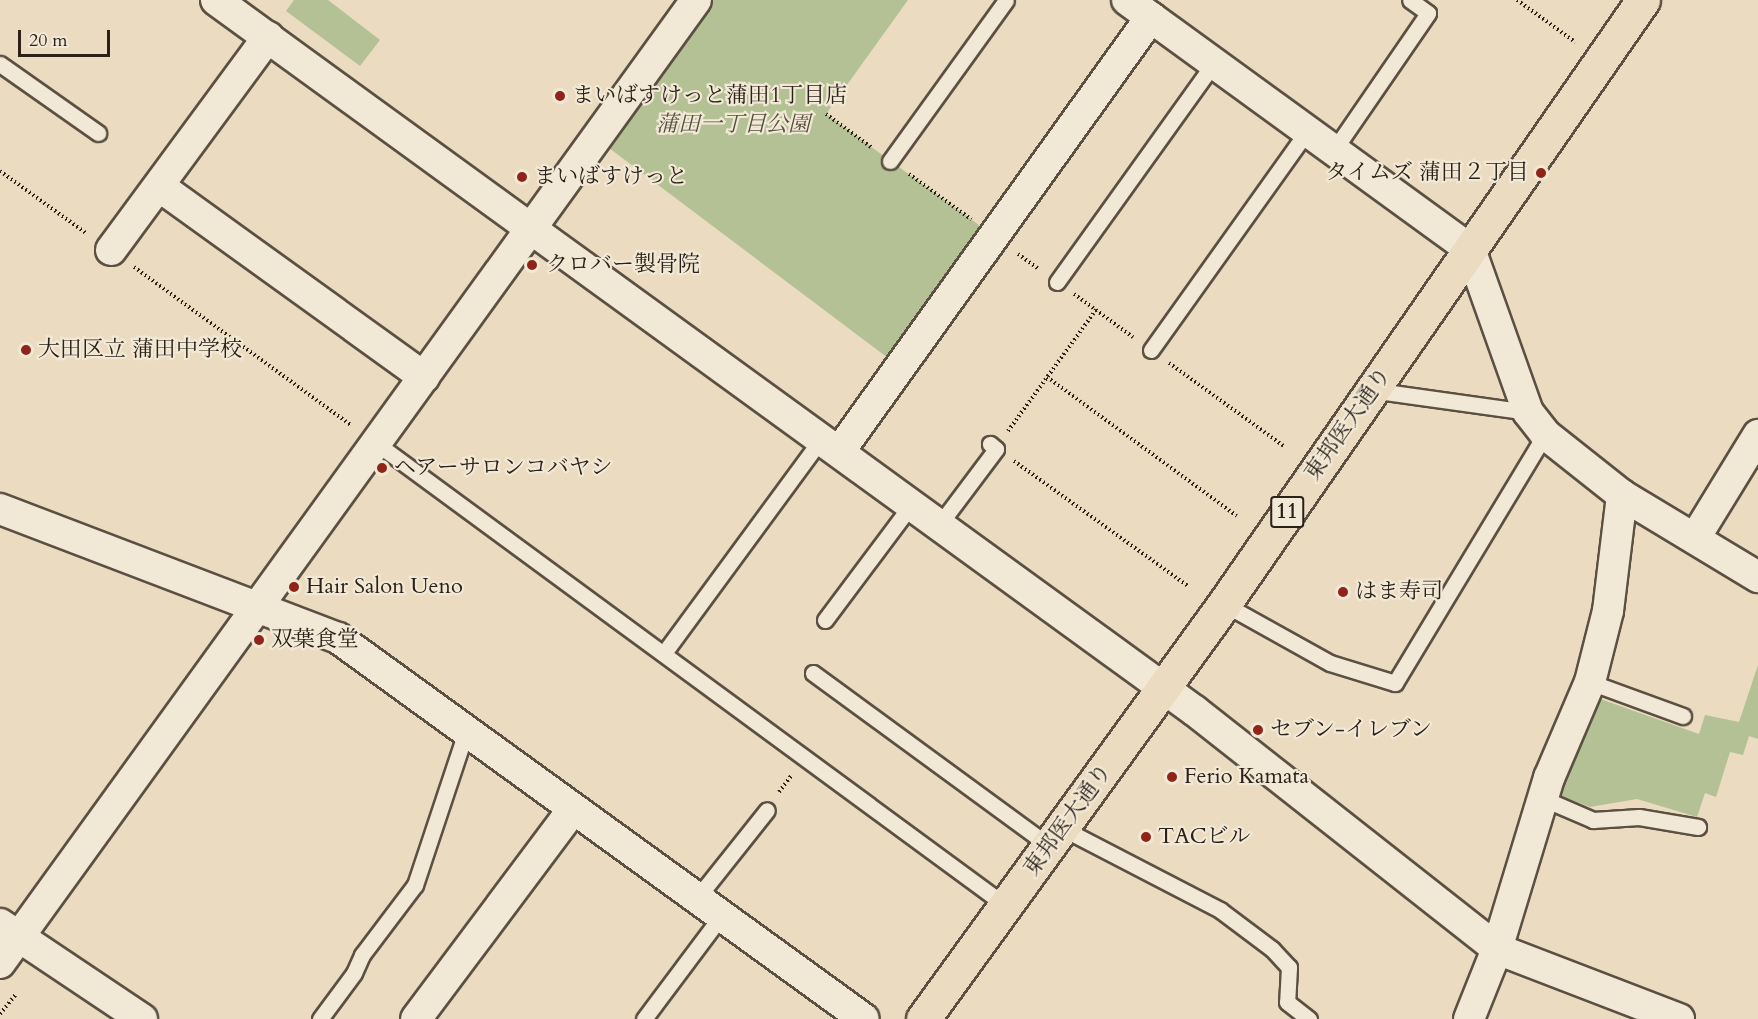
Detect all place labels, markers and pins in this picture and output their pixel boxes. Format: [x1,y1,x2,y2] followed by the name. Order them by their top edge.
[572,83,847,109] place label: まいばすけっと蒲田1丁目店
[553,89,567,103] marker: まいばすけっと蒲田1丁目店
[1325,160,1529,186] place label: タイムズ 蒲田２丁目
[534,164,688,190] place label: まいばすけっと
[1534,166,1548,180] marker: タイムズ 蒲田２丁目
[515,170,529,184] marker: まいばすけっと
[546,252,700,278] place label: クロバー製骨院
[523,256,541,274] marker: クロバー製骨院
[38,337,242,363] place label: 大田区立 蒲田中学校
[19,343,33,357] marker: 大田区立 蒲田中学校
[394,455,613,481] place label: ヘアーサロンコバヤシ
[375,461,389,475] marker: ヘアーサロンコバヤシ
[306,574,463,600] place label: Hair Salon Ueno
[1355,579,1443,605] place label: はま寿司
[287,580,301,594] marker: Hair Salon Ueno
[1336,585,1350,599] marker: はま寿司
[271,627,359,653] place label: 双葉食堂
[252,633,266,647] marker: 双葉食堂
[1270,717,1434,743] place label: セブン-イレブン
[1251,723,1265,737] marker: セブン-イレブン
[1184,764,1309,790] place label: Ferio Kamata
[1165,770,1179,784] marker: Ferio Kamata
[1158,824,1251,850] place label: TACビル
[1139,830,1153,844] marker: TACビル

